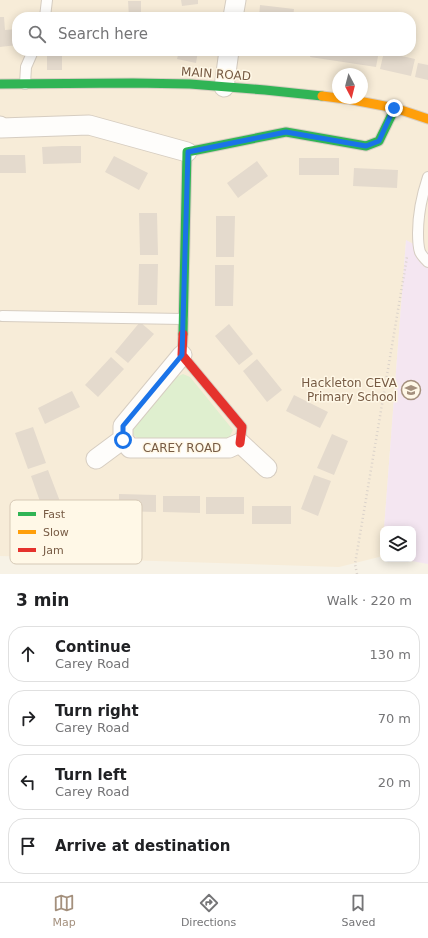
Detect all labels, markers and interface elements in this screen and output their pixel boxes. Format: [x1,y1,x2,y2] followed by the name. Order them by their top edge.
[12,12,416,56] search box
[26,23,48,45] icon: search
[58,25,148,43] text: Search here
[181,65,251,83] street label: MAIN ROAD
[332,68,368,104] north arrow
[385,99,403,117] route end
[301,376,398,404] place label: Hackleton CEVA Primary School
[400,379,422,401] school or university icon: Hackleton CEVA Primary School
[114,431,132,449] route start
[143,441,221,455] street label: CAREY ROAD
[10,500,142,564] legend
[43,508,66,521] text: Fast
[43,526,69,539] text: Slow
[380,526,416,562] map controls
[380,526,416,562] button: layers
[42,544,64,557] text: Jam
[16,590,69,610] text: 3 min
[327,593,412,608] text: Walk · 220 m
[55,638,131,656] text: Continue
[17,643,39,665] icon: ahead
[369,647,411,662] text: 130 m
[55,656,130,671] text: Carey Road
[55,702,139,720] text: Turn right
[17,707,39,729] icon: right
[378,711,411,726] text: 70 m
[55,720,130,735] text: Carey Road
[55,766,127,784] text: Turn left
[17,771,39,793] icon: left
[378,775,411,790] text: 20 m
[55,784,130,799] text: Carey Road
[17,835,39,857] icon: arrive
[55,837,230,855] text: Arrive at destination
[53,892,76,929] tab: Map
[181,892,236,929] tab: Directions
[341,892,375,929] tab: Saved

